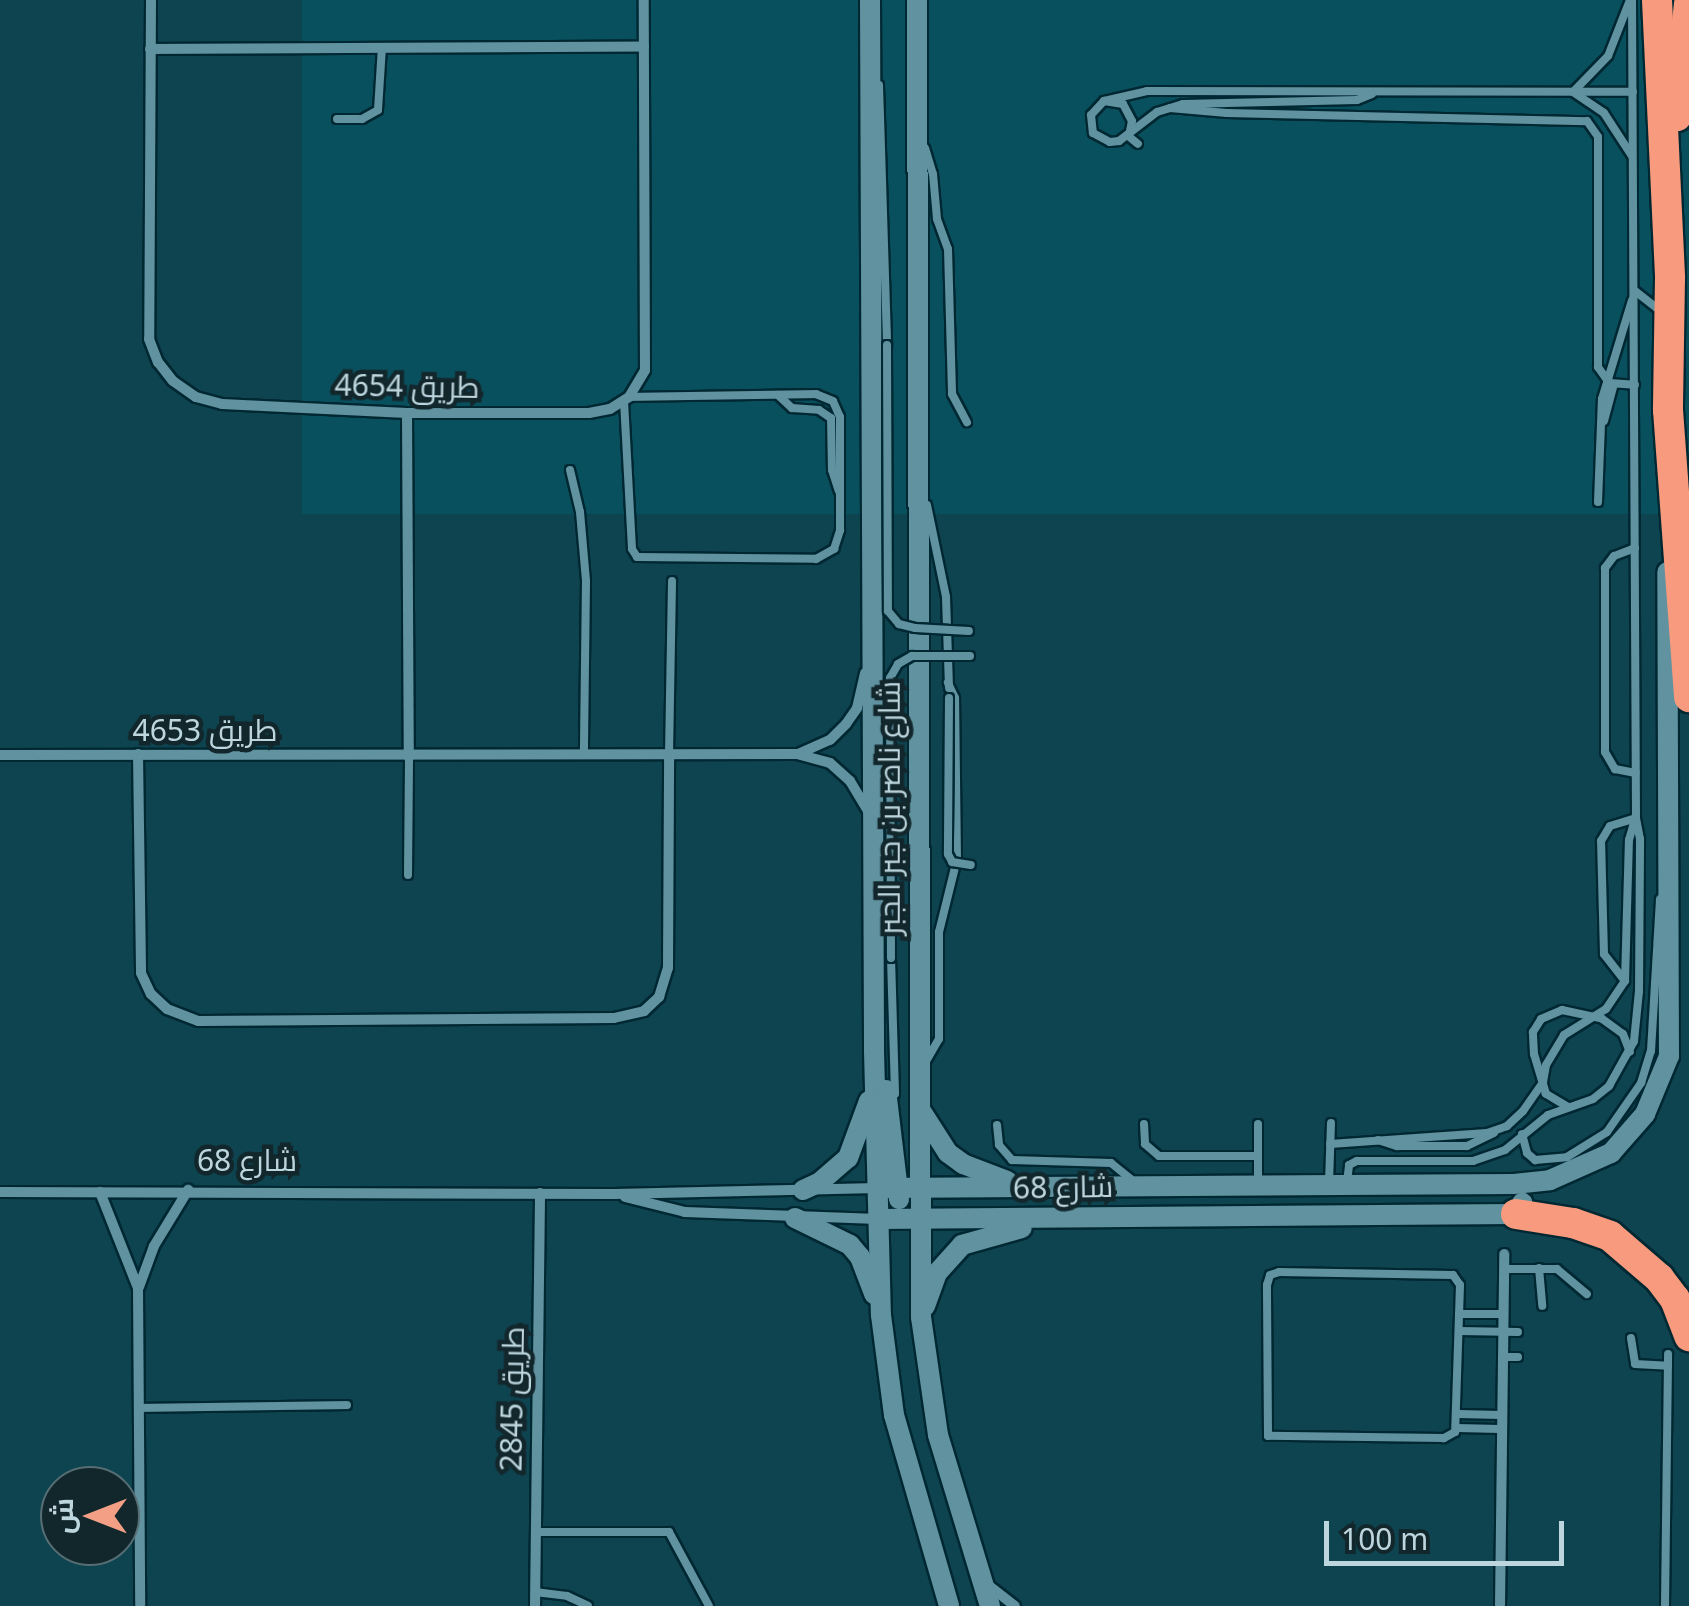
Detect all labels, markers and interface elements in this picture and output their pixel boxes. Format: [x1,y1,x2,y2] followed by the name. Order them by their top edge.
[334,367,480,405] street label: طريق 4654
[871,681,907,935] street label: شارع ناصر بن جبر الجبر
[133,712,277,748] street label: طريق 4653
[197,1142,297,1178] street label: شارع 68
[1013,1168,1113,1206] street label: شارع 68
[493,1326,531,1472] street label: طريق 2845
[40,1466,140,1566] north arrow
[43,1498,81,1534] text: ش
[1329,1501,1569,1563] scale bar
[1341,1518,1428,1559] text: 100 m

